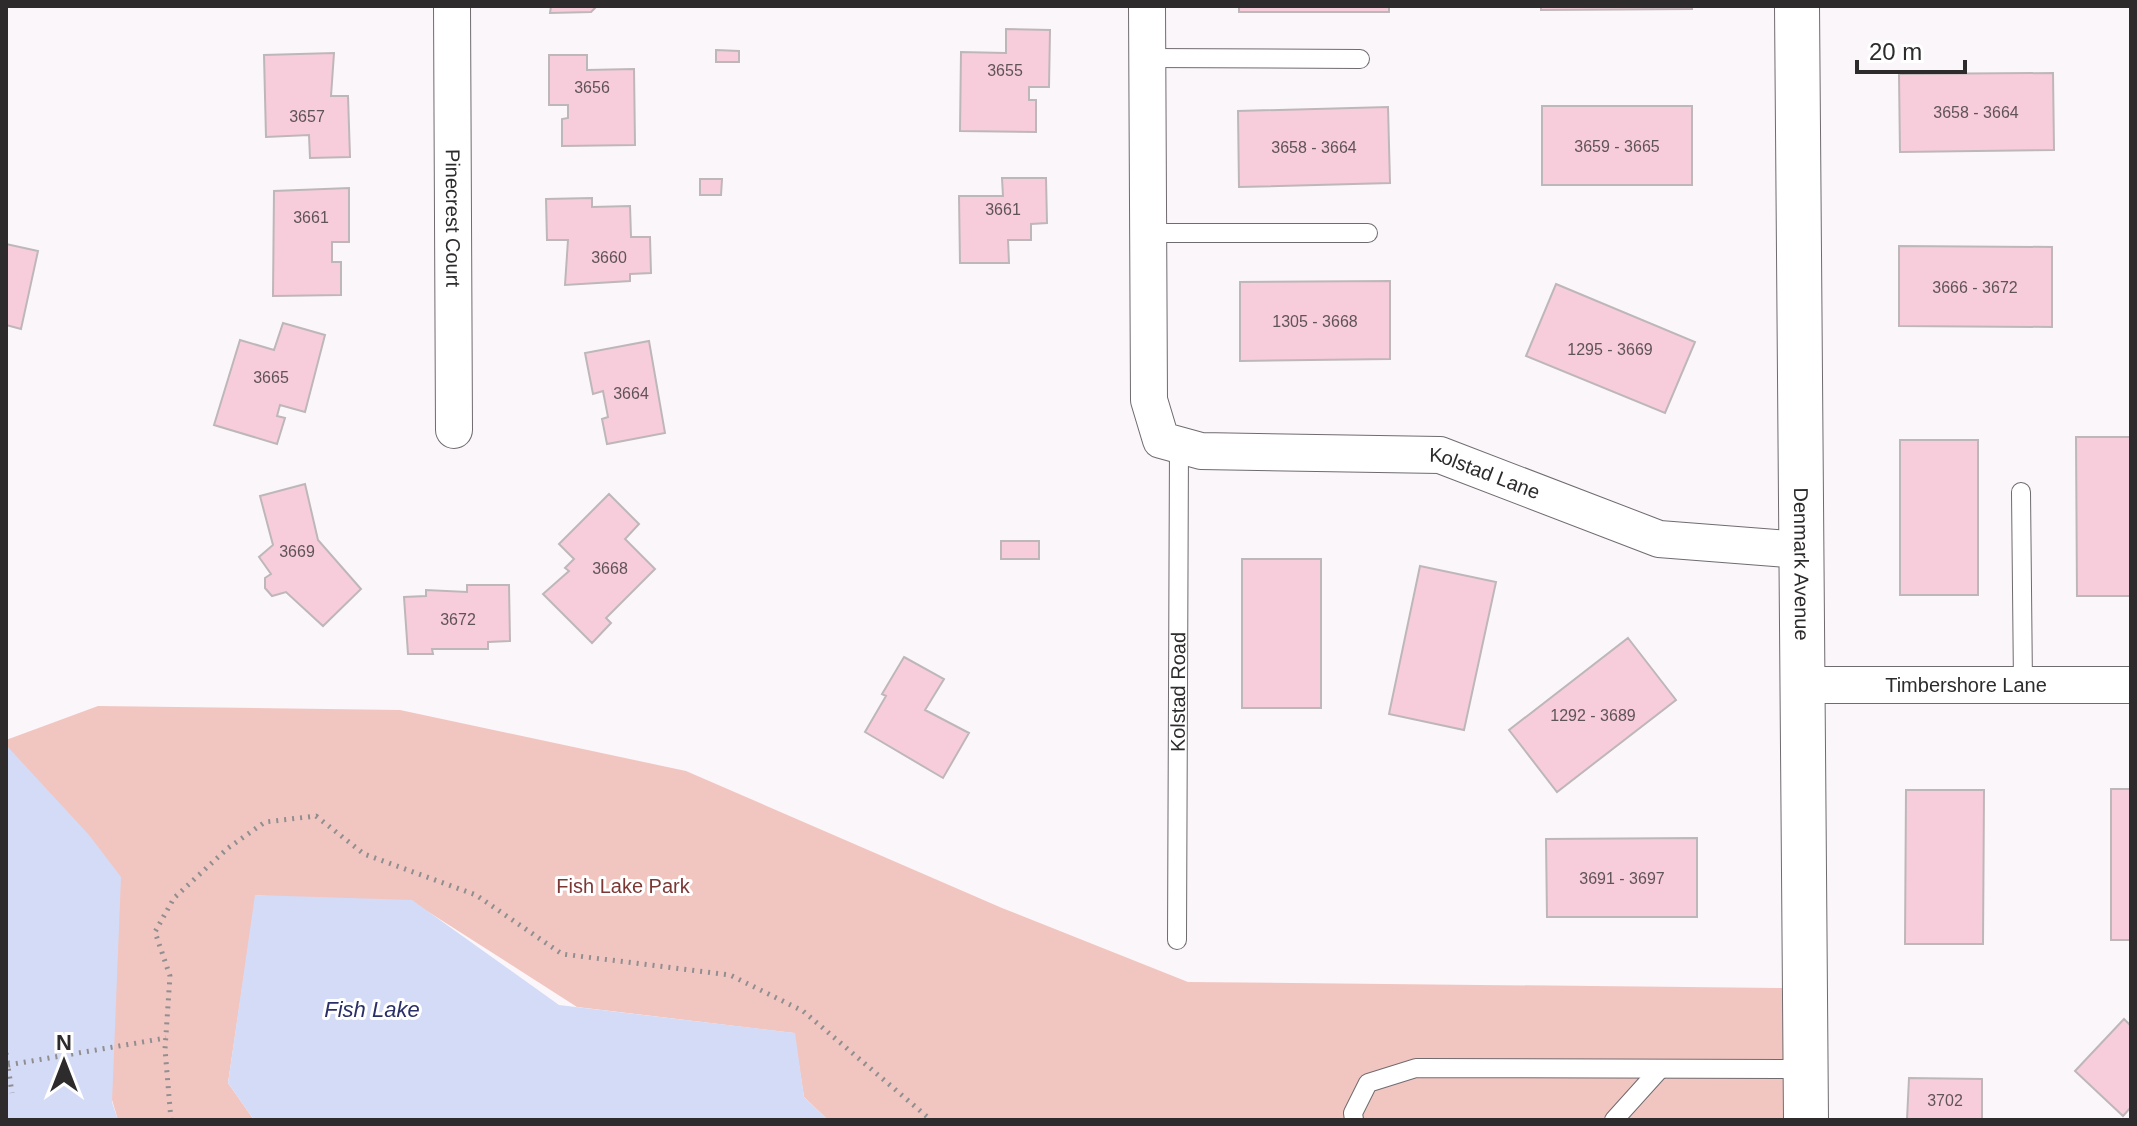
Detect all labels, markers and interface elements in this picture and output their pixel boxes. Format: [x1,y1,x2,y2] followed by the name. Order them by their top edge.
[1857,24,1965,74] scale bar
[1869,38,1922,65] text: 20 m
[987,62,1023,79] house number: 3655
[574,79,610,96] house number: 3656
[1933,104,2019,121] house number: 3658 - 3664
[289,108,325,125] house number: 3657
[1574,138,1660,155] house number: 3659 - 3665
[1271,139,1357,156] house number: 3658 - 3664
[442,149,464,287] street label: Pinecrest Court
[985,201,1021,218] house number: 3661
[293,209,329,226] house number: 3661
[591,249,627,266] house number: 3660
[1932,279,2018,296] house number: 3666 - 3672
[1272,313,1358,330] house number: 1305 - 3668
[1567,341,1653,358] house number: 1295 - 3669
[253,369,289,386] house number: 3665
[613,385,649,402] house number: 3664
[1429,444,1543,503] street label: Kolstad Lane
[1790,487,1813,641] street label: Denmark Avenue
[279,543,315,560] house number: 3669
[592,560,628,577] house number: 3668
[440,611,476,628] house number: 3672
[1167,632,1189,752] street label: Kolstad Road
[1885,674,2047,696] street label: Timbershore Lane
[1550,707,1636,724] house number: 1292 - 3689
[1579,870,1665,887] house number: 3691 - 3697
[556,875,691,897] park label: Fish Lake Park
[324,997,420,1022] water label: Fish Lake
[24,1022,104,1102] north arrow
[56,1030,72,1055] text: N
[1927,1092,1963,1109] house number: 3702

